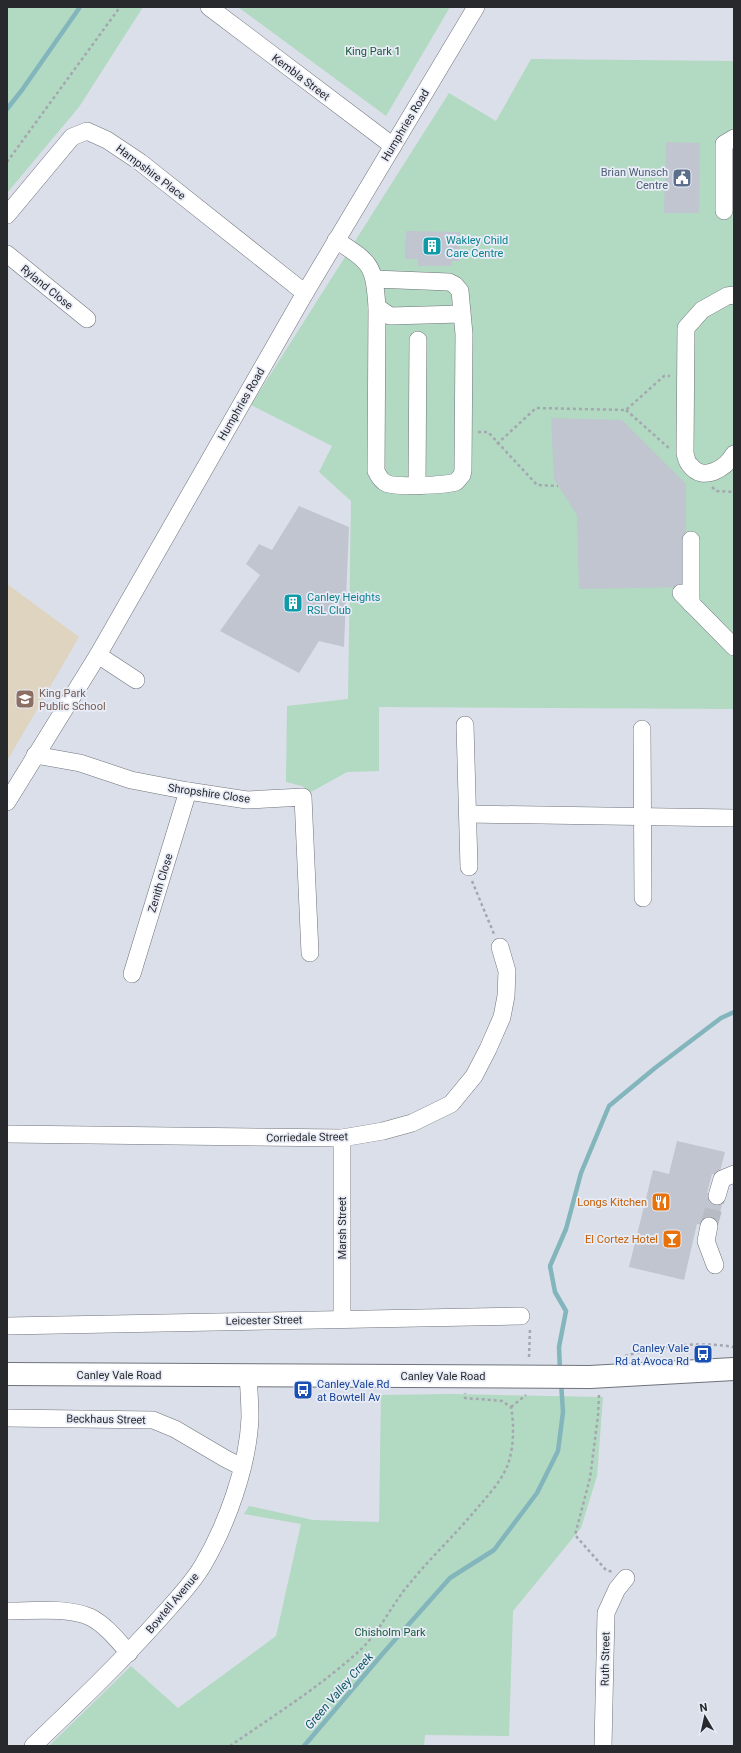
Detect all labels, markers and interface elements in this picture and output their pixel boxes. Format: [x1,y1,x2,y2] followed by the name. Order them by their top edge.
[345,45,401,58] park label: King Park 1
[269,51,332,104] street label: Kembla Street
[379,87,432,164] street label: Humphries Road
[113,142,188,203] street label: Hampshire Place
[601,166,668,192] place label: Brian Wunsch Centre
[671,167,693,189] public building icon: Brian Wunsch Centre
[446,234,508,260] place label: Wakley Child Care Centre
[421,235,443,257] building icon: Wakley Child Care Centre
[18,262,75,312] street label: Ryland Close
[215,366,267,443] street label: Humphries Road
[307,591,381,617] place label: Canley Heights RSL Club
[282,592,304,614] building icon: Canley Heights RSL Club
[39,687,106,713] place label: King Park Public School
[14,688,36,710] school or university icon: King Park Public School
[167,781,251,806] street label: Shropshire Close
[145,852,176,914] street label: Zenith Close
[266,1130,348,1145] street label: Corriedale Street
[650,1191,672,1213] restaurant icon: Longs Kitchen
[336,1196,349,1259] street label: Marsh Street
[577,1196,647,1209] place label: Longs Kitchen
[661,1228,683,1250] bar icon: El Cortez Hotel
[585,1233,658,1246] place label: El Cortez Hotel
[226,1313,303,1328] street label: Leicester Street
[615,1342,689,1368] place label: Canley Vale Rd at Avoca Rd
[692,1343,714,1365] bus stop icon: Canley Vale Rd at Avoca Rd
[77,1369,161,1382] street label: Canley Vale Road
[401,1370,485,1383] street label: Canley Vale Road
[317,1378,390,1404] place label: Canley Vale Rd at Bowtell Av
[292,1379,314,1401] bus stop icon: Canley Vale Rd at Bowtell Av
[66,1412,146,1427] street label: Beckhaus Street
[143,1570,202,1636] street label: Bowtell Avenue
[354,1626,426,1639] park label: Chisholm Park
[599,1631,612,1686] street label: Ruth Street
[302,1649,377,1732] water label: Green Valley Creek
[685,1697,725,1737] north arrow
[699,1701,709,1715] text: N

